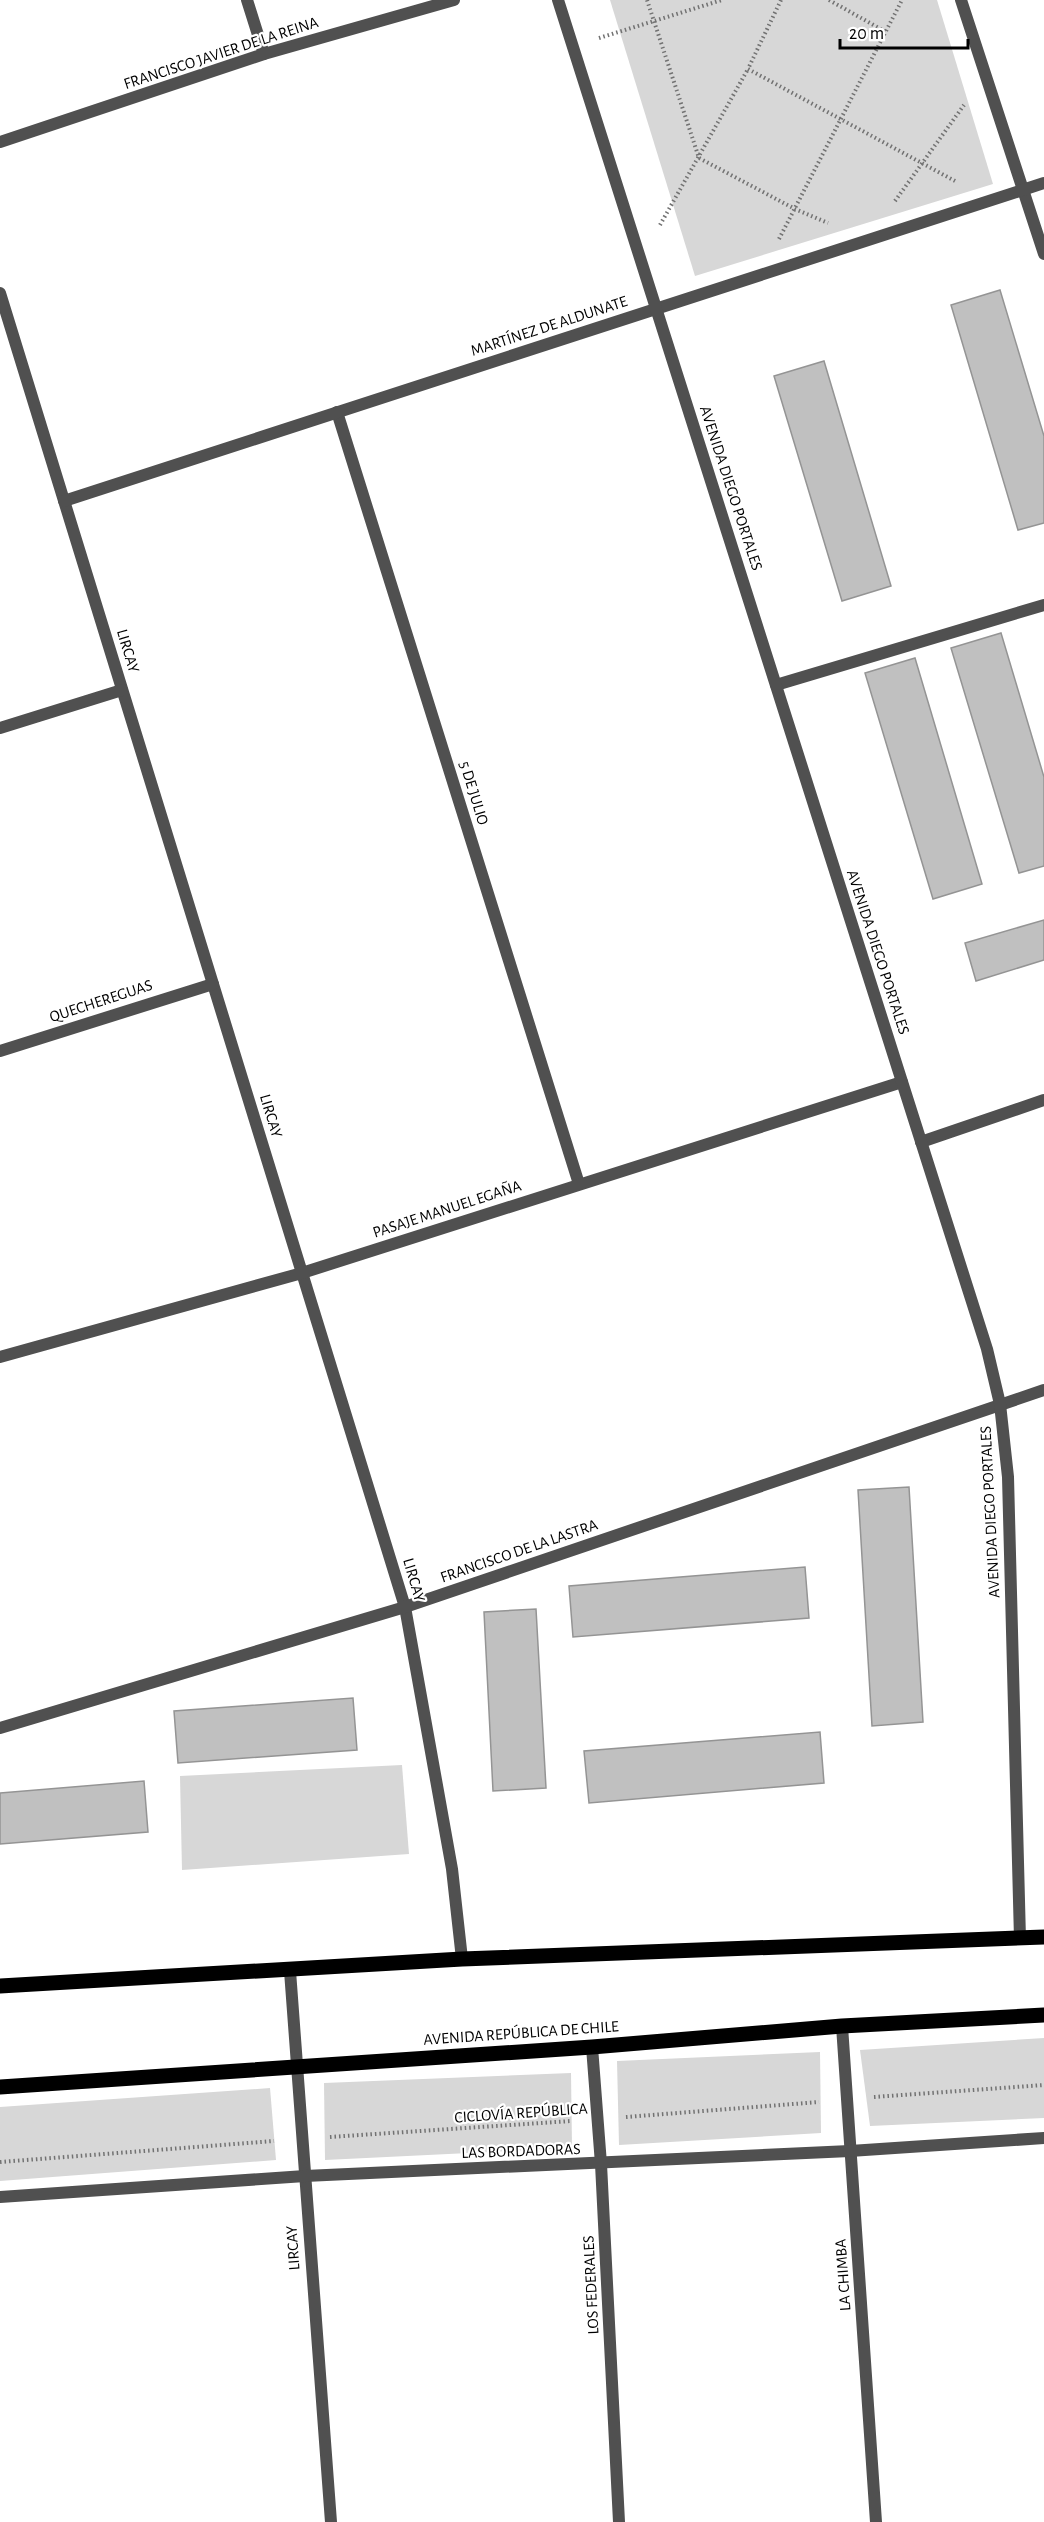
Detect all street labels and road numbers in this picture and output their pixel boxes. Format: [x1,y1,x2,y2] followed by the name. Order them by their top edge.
[122,14,320,92] street label: FRANCISCO JAVIER DE LA REINA
[468,291,630,359] street label: MARTÍNEZ DE ALDUNATE
[697,404,765,572] street label: AVENIDA DIEGO PORTALES
[114,627,142,675] street label: LIRCAY
[457,759,491,827] street label: 5 DE JULIO
[844,868,912,1036] street label: AVENIDA DIEGO PORTALES
[48,977,155,1026] street label: QUECHEREGUAS
[257,1092,285,1140] street label: LIRCAY
[370,1176,523,1241] street label: PASAJE MANUEL EGAÑA
[978,1426,1002,1598] street label: AVENIDA DIEGO PORTALES
[438,1517,600,1585] street label: FRANCISCO DE LA LASTRA
[400,1556,428,1604] street label: LIRCAY
[423,2016,620,2048] street label: AVENIDA REPÚBLICA DE CHILE
[454,2098,588,2126] street label: CICLOVÍA REPÚBLICA
[461,2141,581,2161] street label: LAS BORDADORAS
[283,2224,303,2271] street label: LIRCAY
[580,2235,602,2335] street label: LOS FEDERALES
[832,2238,854,2312] street label: LA CHIMBA

